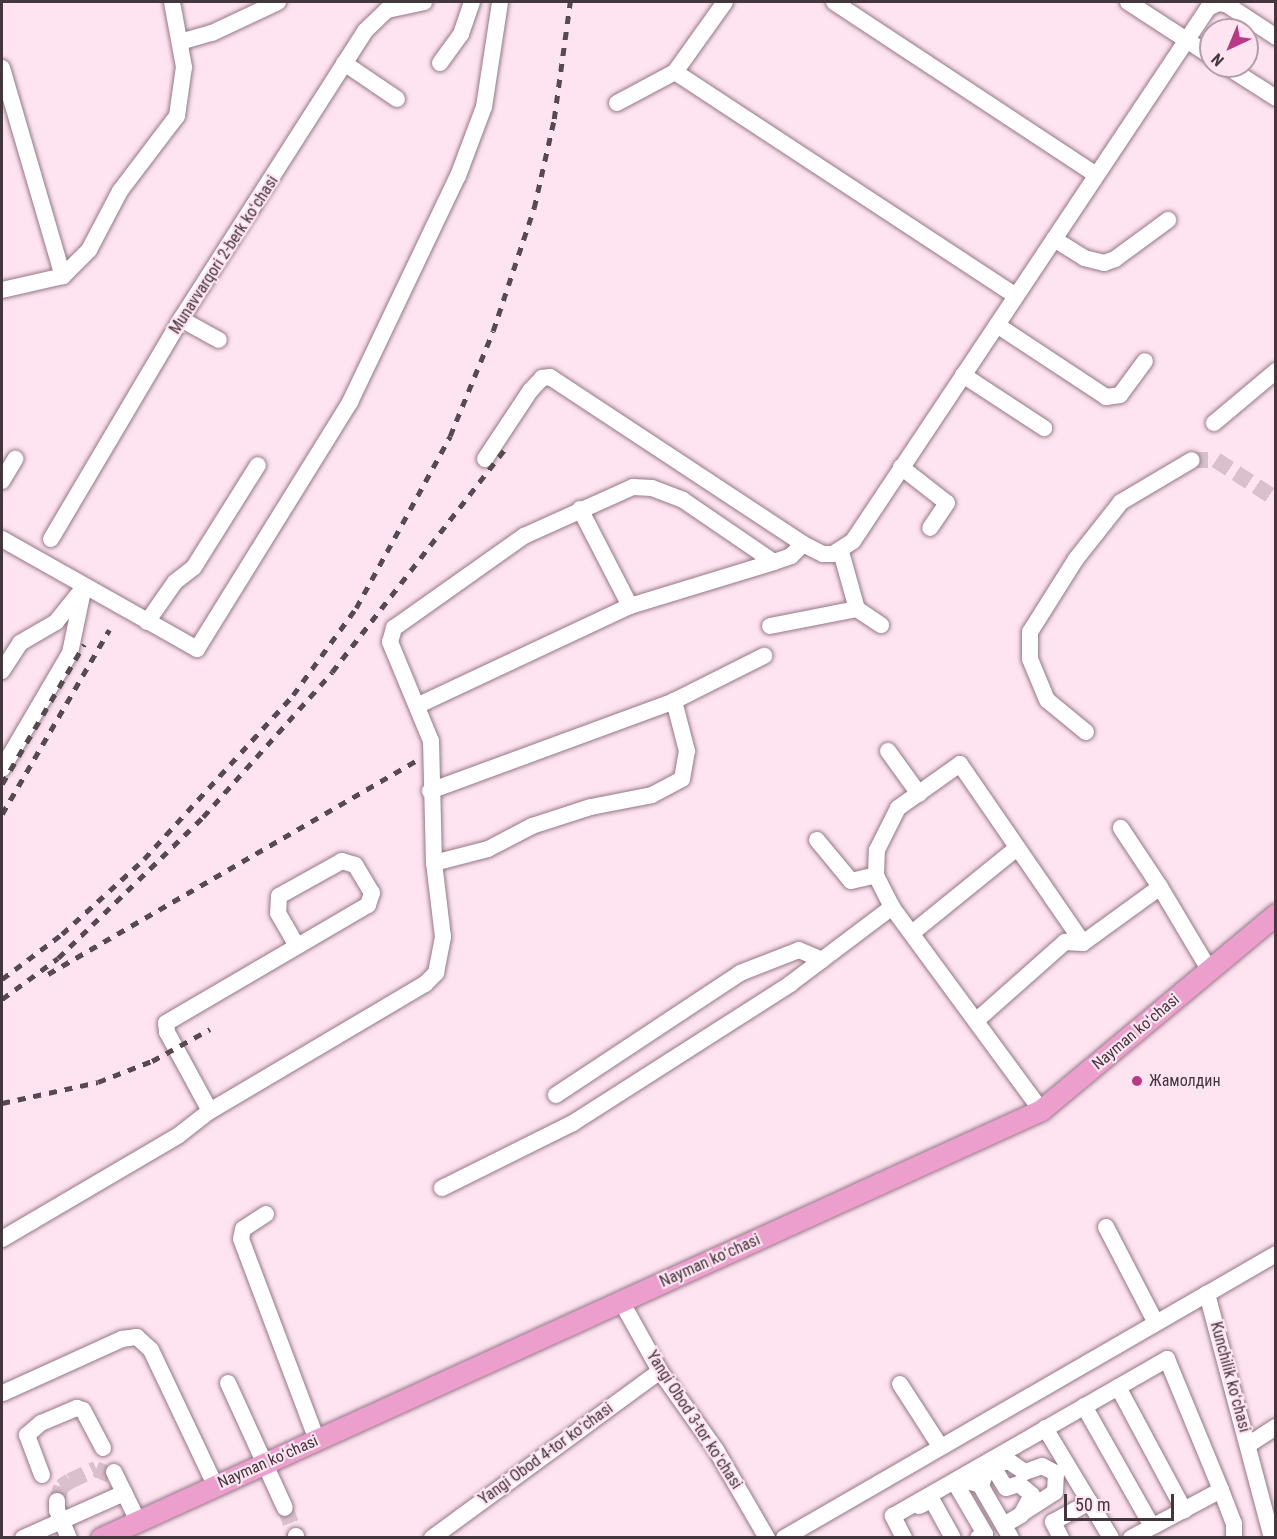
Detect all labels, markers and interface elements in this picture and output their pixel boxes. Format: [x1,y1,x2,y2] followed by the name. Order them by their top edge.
[1199,18,1259,78] north arrow
[1207,50,1228,70] text: N
[166,172,282,338] street label: Munavvarqori 2-berk koʻchasi
[1089,990,1183,1074] street label: Nayman koʻchasi
[1149,1071,1221,1091] place label: Жамолдин
[1130,1074,1144,1088] marker: Жамолдин
[657,1230,763,1292] street label: Nayman koʻchasi
[1206,1320,1254,1434] street label: Kunchilik koʻchasi
[642,1347,746,1493] street label: Yangi Obod 3-tor koʻchasi
[475,1399,617,1509] street label: Yangi Obod 4-tor koʻchasi
[215,1431,321,1493] street label: Nayman koʻchasi
[1067,1482,1176,1520] scale bar
[1075,1494,1110,1515] text: 50 m

